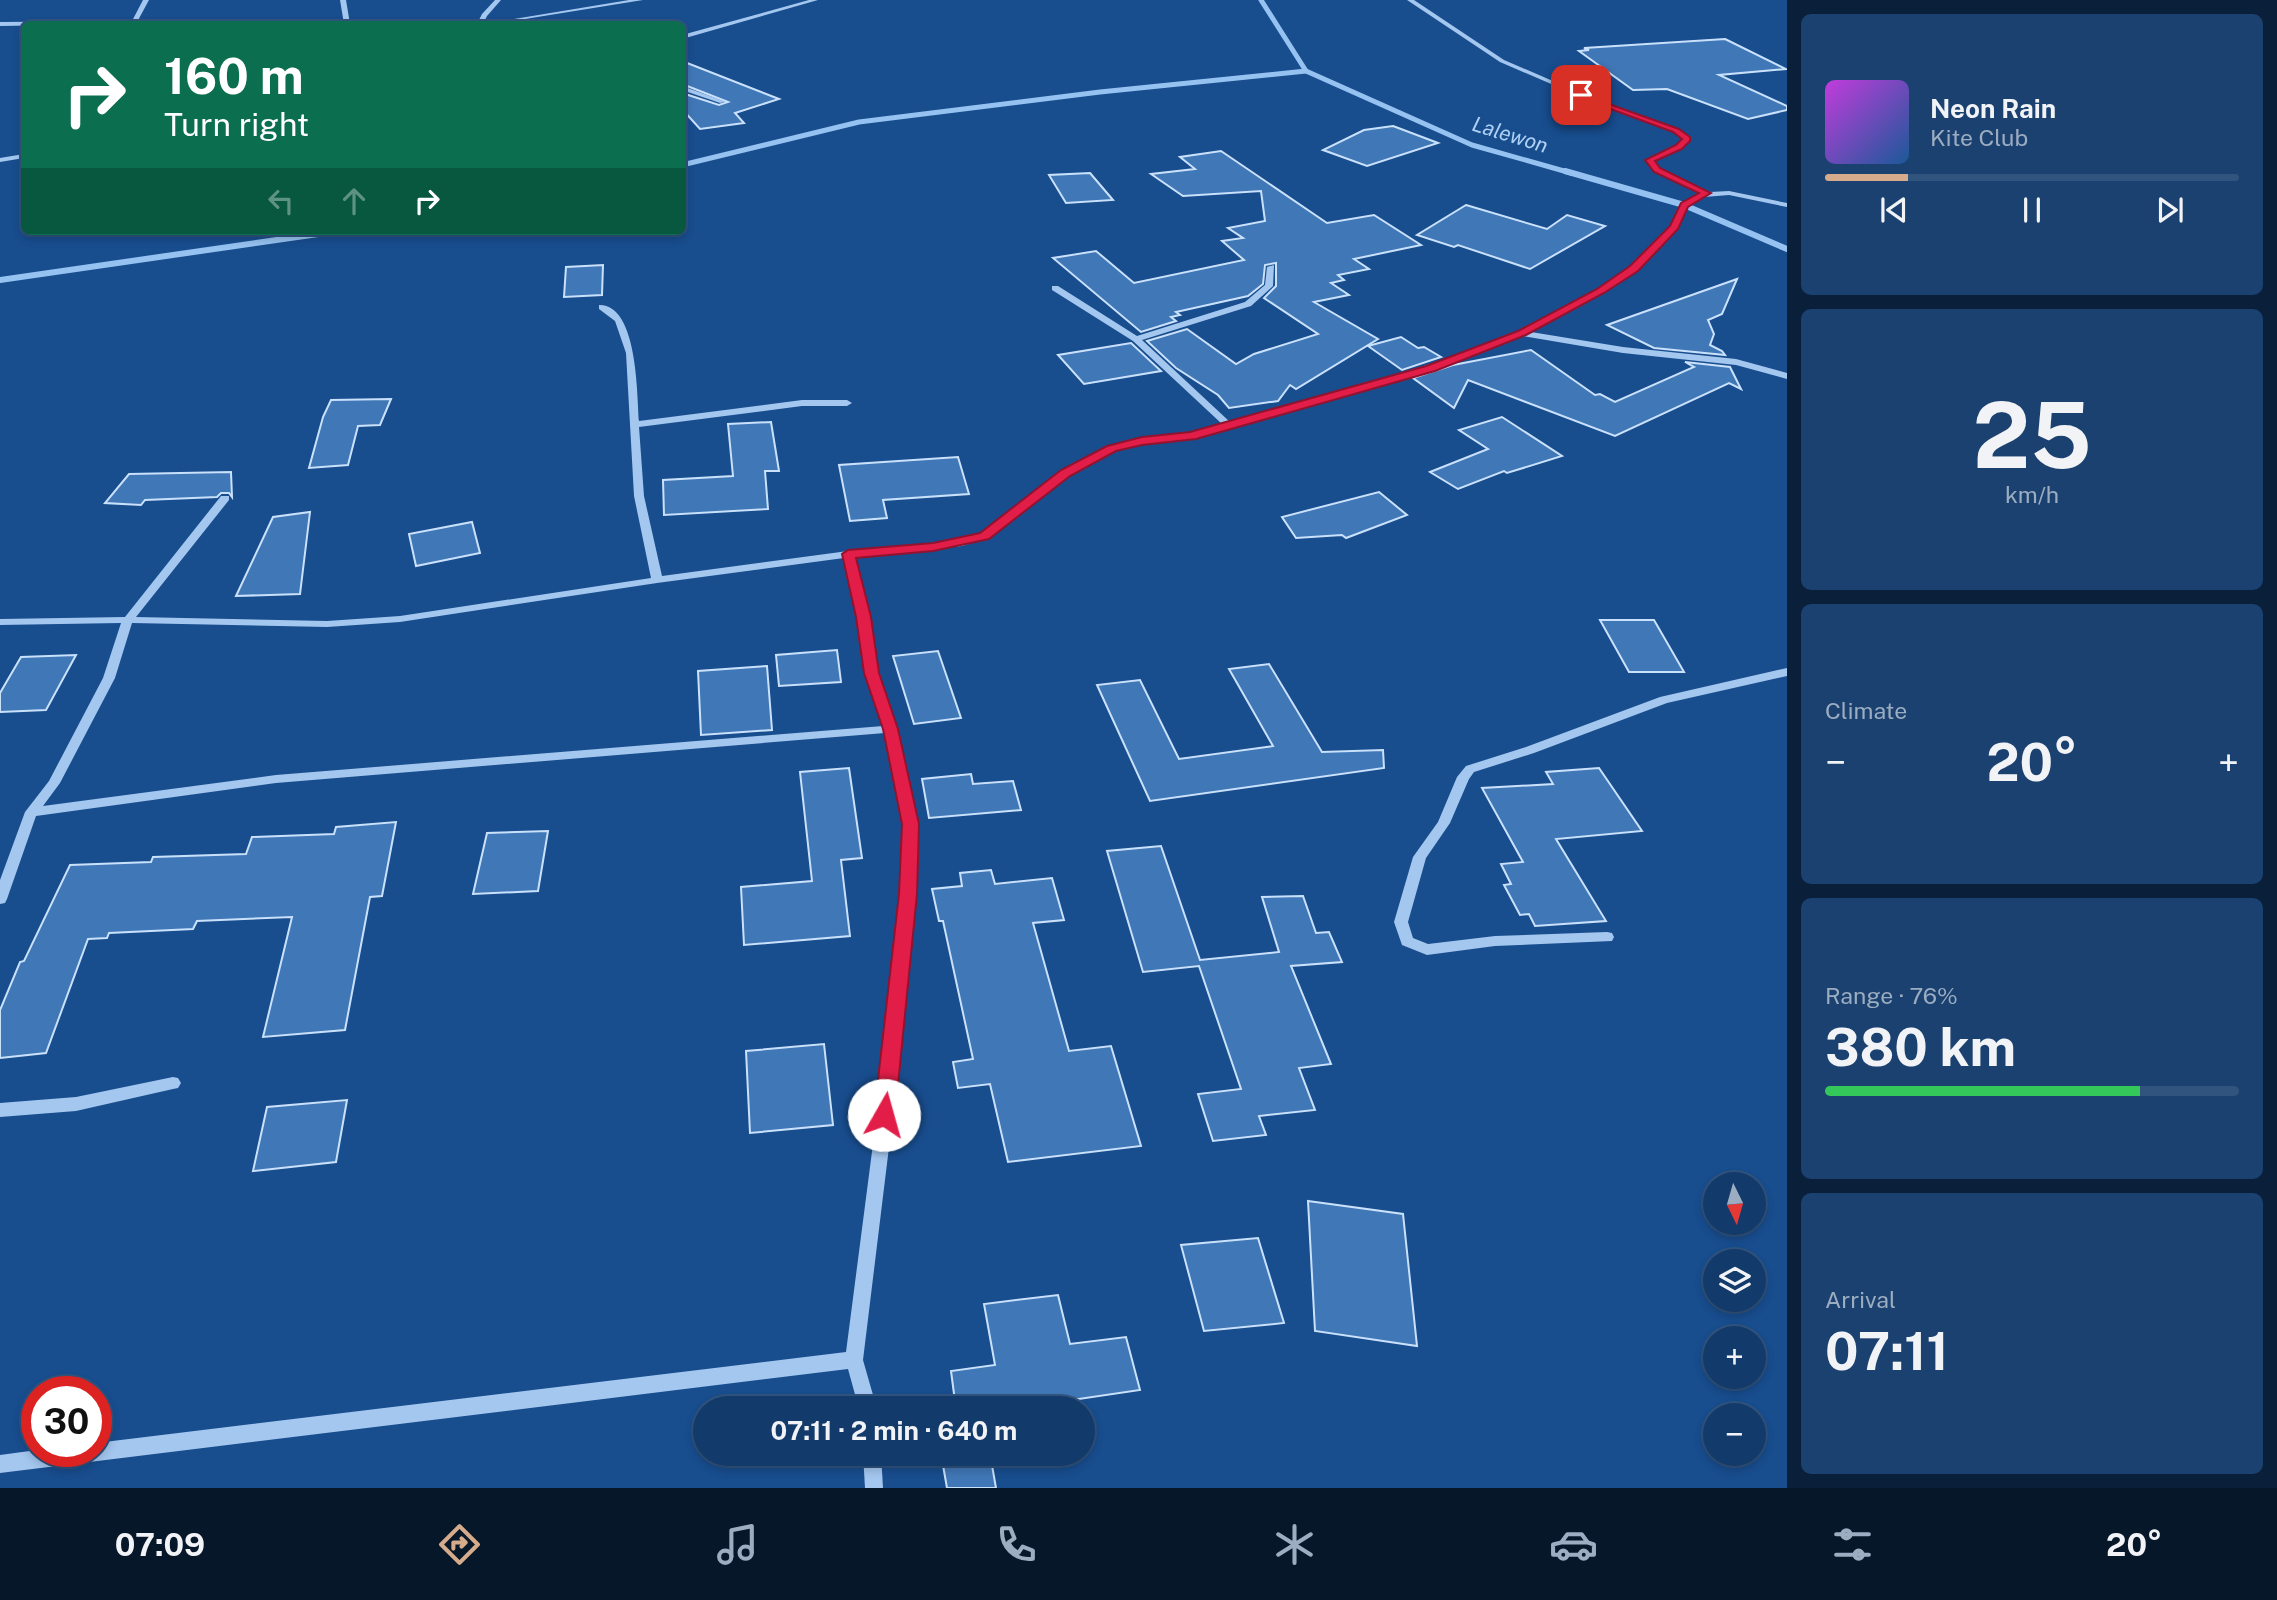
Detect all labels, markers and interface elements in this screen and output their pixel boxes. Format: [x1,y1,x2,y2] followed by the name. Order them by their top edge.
[164,47,304,105] text: 160 m
[49,49,140,140] icon: right
[1551,65,1611,125] pin
[1562,76,1600,114] icon: arrive
[1930,93,2056,124] text: Neon Rain
[164,106,309,143] text: Turn right
[1469,111,1551,158] water label: Lalewon
[1930,124,2028,151] text: Kite Club
[262,182,300,220] icon: left
[335,182,373,220] icon: ahead
[408,182,446,220] icon: right
[1875,191,1913,229] icon: previous
[2013,191,2051,229] icon: pause
[2151,191,2189,229] icon: next
[1972,382,2092,488] text: 25
[2005,481,2059,508] text: km/h
[1825,697,1907,724] text: Climate
[1986,732,2078,793] text: 20°
[1825,740,1846,785] text: −
[2218,740,2239,785] text: +
[1825,982,1958,1009] text: Range · 76%
[1825,1017,2016,1078] text: 380 km
[847,1078,921,1152] position arrow
[1703,1172,1766,1236] north arrow
[1703,1172,1766,1466] map controls
[1703,1249,1766,1312] button: layers
[1825,1286,1896,1313] text: Arrival
[1825,1321,1949,1382] text: 07:11
[1703,1326,1766,1389] button: +
[21,1376,112,1467] speed limit sign: 30
[1703,1403,1766,1466] button: −
[771,1415,1017,1446] text: 07:11 · 2 min · 640 m
[435,1520,484,1569] icon: directions
[713,1520,762,1569] icon: music
[992,1520,1041,1569] icon: phone
[1270,1520,1319,1569] icon: climate
[1549,1520,1598,1569] icon: car
[1828,1520,1877,1569] icon: filters
[115,1526,205,1563] text: 07:09
[2106,1526,2162,1563] text: 20°

